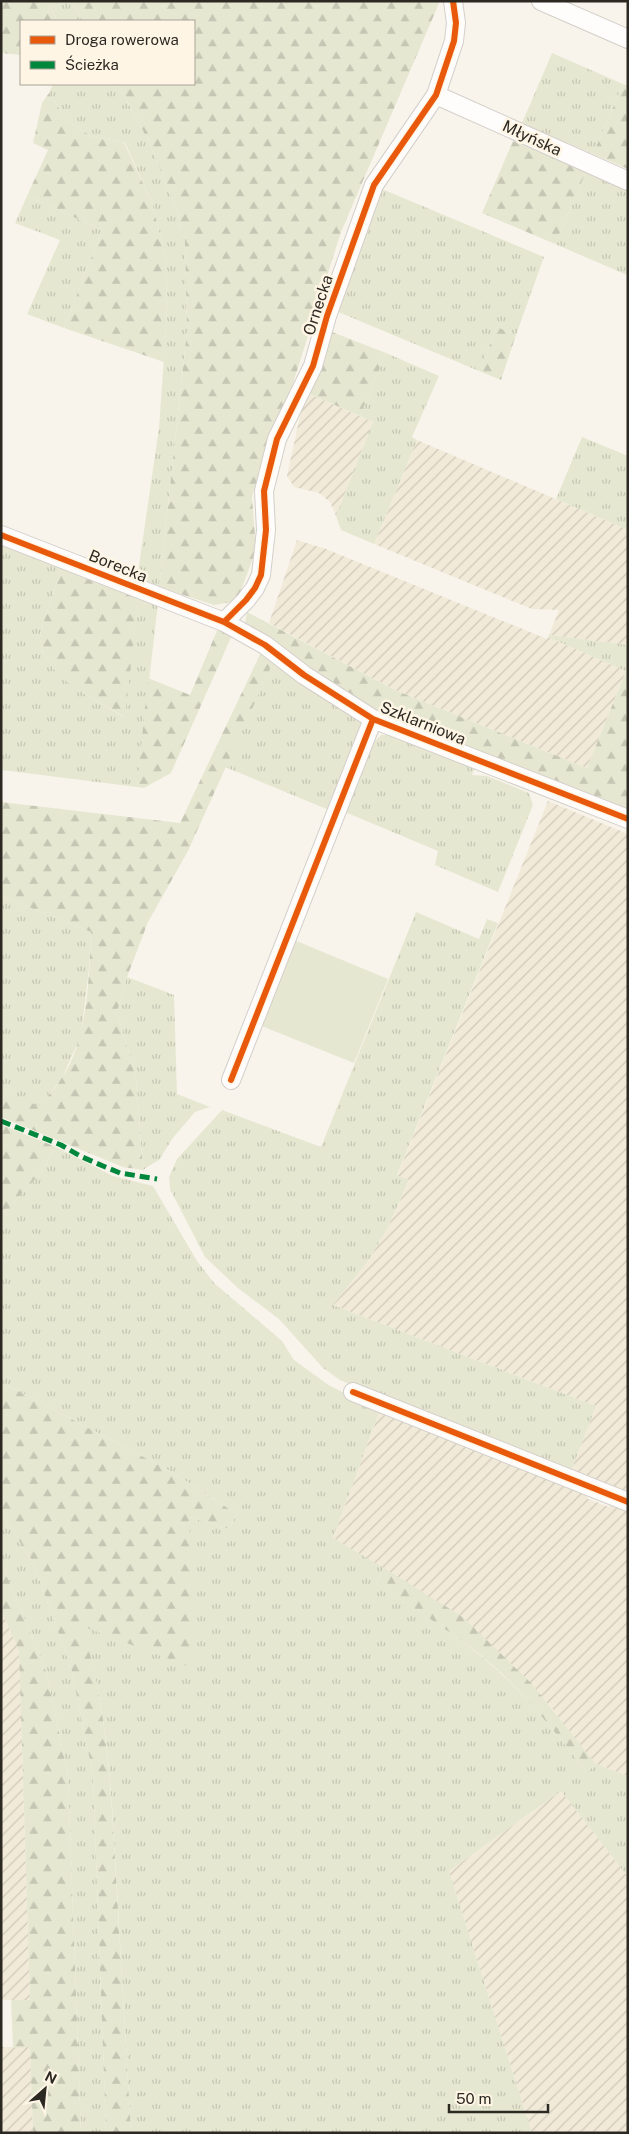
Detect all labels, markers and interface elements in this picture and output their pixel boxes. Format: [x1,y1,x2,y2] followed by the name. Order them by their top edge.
[20,20,195,85] legend
[65,31,179,48] text: Droga rowerowa
[65,55,119,73] text: Ścieżka
[499,116,565,160] street label: Młyńska
[299,272,337,338] street label: Ornecka
[86,546,150,586] street label: Borecka
[378,697,468,749] street label: Szklarniowa
[20,2064,70,2114] north arrow
[42,2068,59,2087] text: N
[449,2082,548,2114] scale bar
[456,2090,491,2107] text: 50 m

